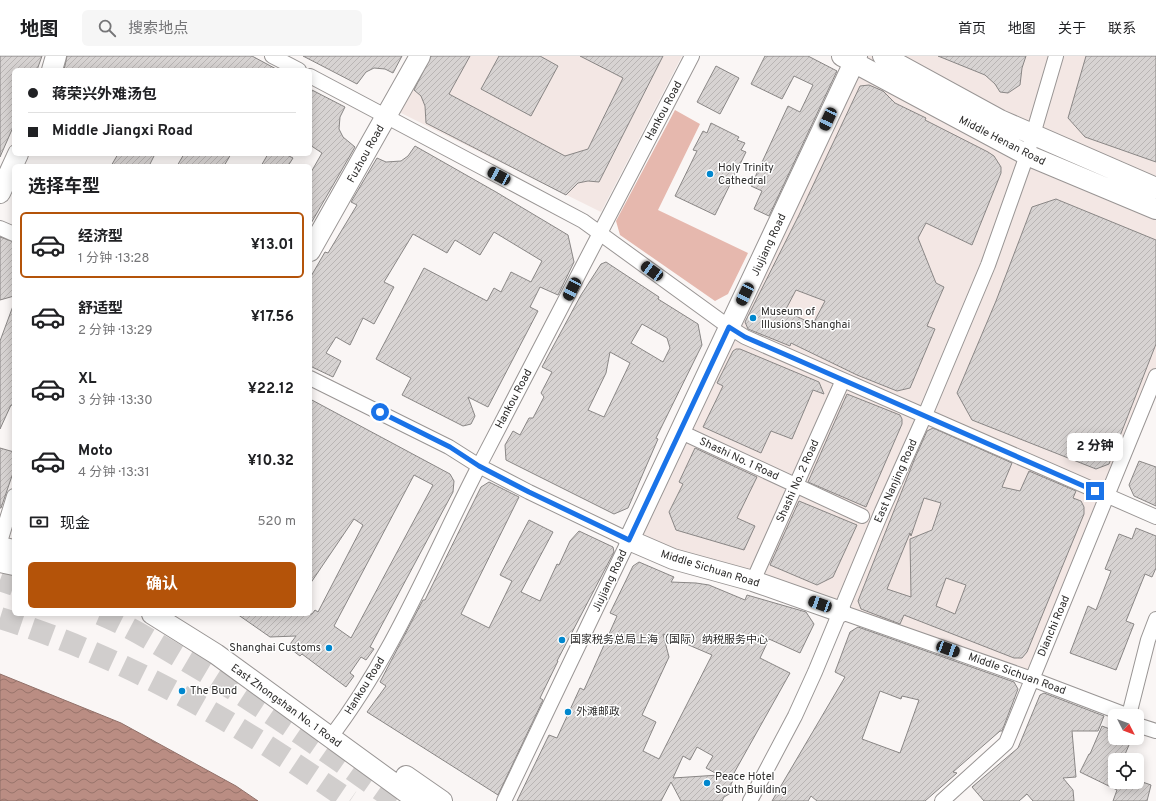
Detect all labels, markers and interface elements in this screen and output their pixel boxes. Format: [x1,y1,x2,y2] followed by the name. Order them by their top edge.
[82,10,362,46] search box
[96,17,118,39] icon: search
[20,18,58,42] text: 地图
[128,20,188,39] text: 搜索地点
[958,21,986,38] text: 首页
[1008,21,1036,38] text: 地图
[1058,21,1086,38] text: 关于
[1108,21,1136,38] text: 联系
[642,79,686,143] street label: Hankou Road
[52,86,157,105] text: 蒋荣兴外难汤包
[817,106,839,132] car
[956,113,1048,169] street label: Middle Henan Road
[52,122,193,141] text: Middle Jiangxi Road
[344,122,388,186] street label: Fuzhou Road
[718,161,774,188] place label: Holy Trinity Cathedral
[486,165,512,187] car
[705,169,715,179] marker: Holy Trinity Cathedral
[28,176,100,199] text: 选择车型
[748,211,790,279] street label: Jiujiang Road
[30,227,66,263] icon: car
[78,228,123,247] text: 经济型
[251,236,294,255] text: ¥13.01
[78,251,150,267] text: 1 分钟 · 13:28
[639,259,665,283] car
[561,276,583,302] car
[734,281,756,307] car
[30,299,66,335] icon: car
[78,300,123,319] text: 舒适型
[761,305,850,332] place label: Museum of Illusions Shanghai
[251,308,294,327] text: ¥17.56
[748,313,758,323] marker: Museum of Illusions Shanghai
[78,323,152,339] text: 2 分钟 · 13:29
[492,367,536,431] street label: Hankou Road
[78,370,96,389] text: XL
[30,371,66,407] icon: car
[248,380,294,399] text: ¥22.12
[78,393,153,409] text: 3 分钟 · 13:30
[371,403,389,421] route start
[1067,433,1123,461] callout: 2 分钟
[697,434,781,484] street label: Shashi No. 1 Road
[773,437,823,525] street label: Shashi No. 2 Road
[871,437,921,525] street label: East Nanjing Road
[1076,439,1114,455] text: 2 分钟
[78,442,113,461] text: Moto
[30,443,66,479] icon: car
[248,452,294,471] text: ¥10.32
[78,465,150,481] text: 4 分钟 · 13:31
[1086,482,1104,500] route end
[28,511,50,533] icon: cash
[258,514,296,530] text: 520 m
[60,515,90,534] text: 现金
[589,547,631,615] street label: Jiujiang Road
[659,547,761,591] street label: Middle Sichuan Road
[28,562,296,608] button: 确认
[1035,593,1073,659] street label: Dianchi Road
[807,594,833,614] car
[570,633,768,647] place label: 国家税务总局上海（国际）纳税服务中心
[557,635,567,645] marker: 国家税务总局上海（国际）纳税服务中心
[935,639,961,659] car
[229,641,321,655] place label: Shanghai Customs
[324,643,334,653] marker: Shanghai Customs
[966,650,1068,698] street label: Middle Sichuan Road
[342,655,388,717] street label: Hankou Road
[228,661,344,751] street label: East Zhongshan No. 1 Road
[190,684,237,698] place label: The Bund
[177,686,187,696] marker: The Bund
[576,705,620,719] place label: 外滩邮政
[563,707,573,717] marker: 外滩邮政
[1108,709,1144,745] north arrow
[1108,709,1144,789] map controls
[1108,753,1144,789] button: locate
[715,770,787,797] place label: Peace Hotel South Building
[702,778,712,788] marker: Peace Hotel South Building

